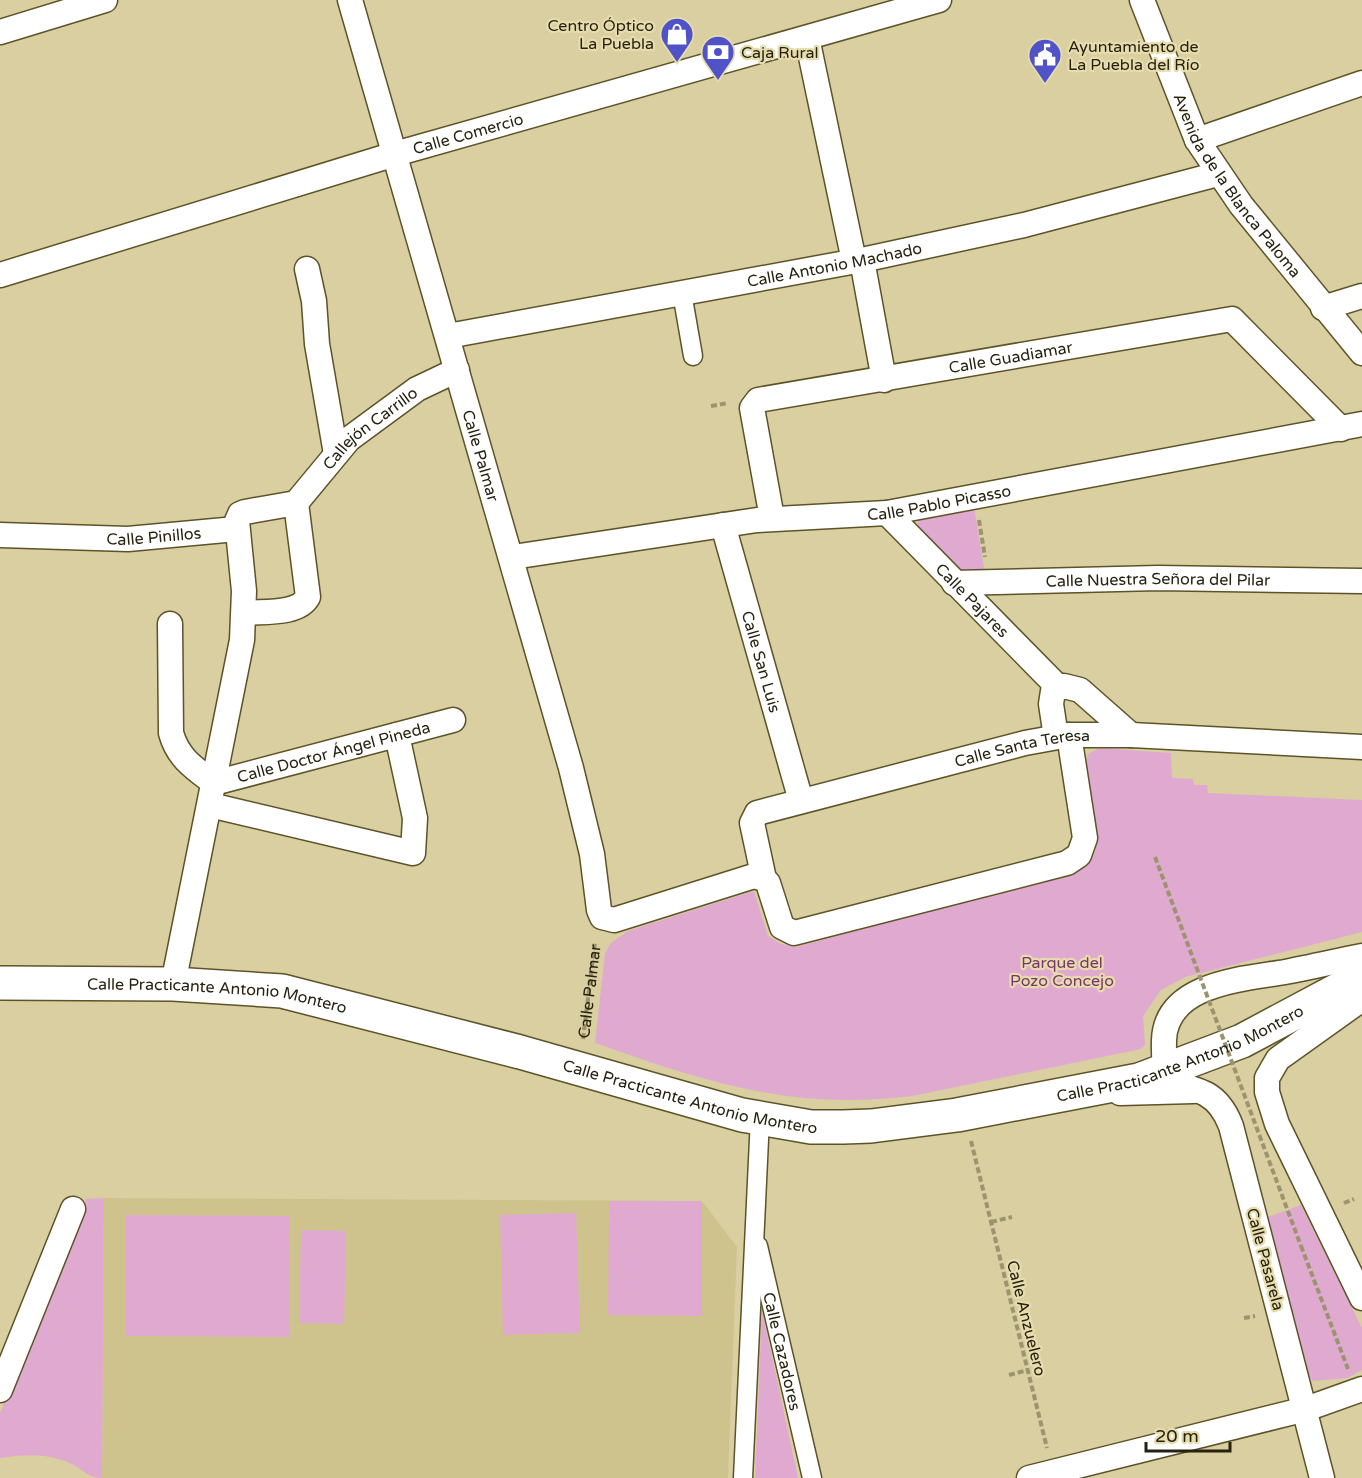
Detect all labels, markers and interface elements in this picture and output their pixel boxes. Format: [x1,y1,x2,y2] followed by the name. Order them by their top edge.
[547,16,654,54] place label: Centro Óptico La Puebla
[659,16,695,63] shop icon: Centro Óptico La Puebla
[700,34,736,81] bank icon: Caja Rural
[1027,37,1063,84] public building icon: Ayuntamiento de La Puebla del Río
[1068,37,1199,75] place label: Ayuntamiento de La Puebla del Río
[741,43,819,63] place label: Caja Rural
[1169,90,1305,282] street label: Avenida de la Blanca Paloma
[411,109,526,159] street label: Calle Comercio
[746,238,924,292] street label: Calle Antonio Machado
[947,337,1075,378] street label: Calle Guadiamar
[319,383,422,474] street label: Callejón Carrillo
[457,408,503,505] street label: Calle Palmar
[867,481,1013,525] street label: Calle Pablo Picasso
[106,523,202,550] street label: Calle Pinillos
[931,559,1013,642] street label: Calle Pajares
[1045,569,1271,592] street label: Calle Nuestra Señora del Pilar
[737,609,785,715] street label: Calle San Luis
[235,717,432,787] street label: Calle Doctor Ángel Pineda
[952,725,1090,772] street label: Calle Santa Teresa
[574,943,606,1040] street label: Calle Palmar
[1010,953,1114,991] park label: Parque del Pozo Concejo
[87,975,349,1018] street label: Calle Practicante Antonio Montero
[1055,1001,1307,1107] street label: Calle Practicante Antonio Montero
[560,1056,817,1138] street label: Calle Practicante Antonio Montero
[1242,1206,1288,1313] street label: Calle Pasarela
[1002,1258,1050,1378] street label: Calle Anzuelero
[758,1290,805,1413] street label: Calle Cazadores
[1146,1415,1230,1453] scale bar
[1155,1425,1199,1447] text: 20 m

